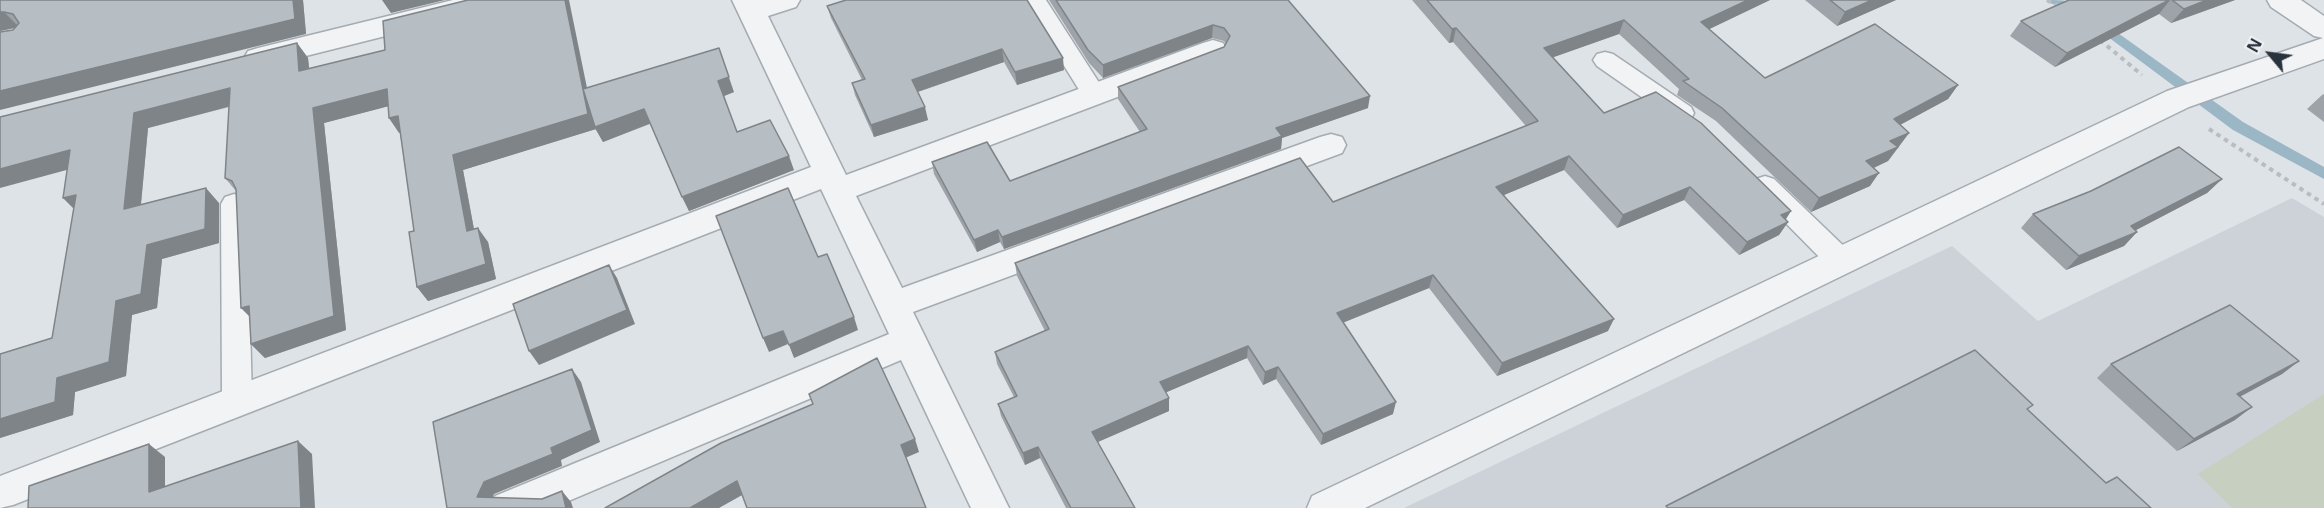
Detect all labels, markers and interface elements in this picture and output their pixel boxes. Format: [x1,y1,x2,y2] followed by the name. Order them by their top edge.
[2240,24,2300,84] north arrow
[2241,34,2267,56] text: N

